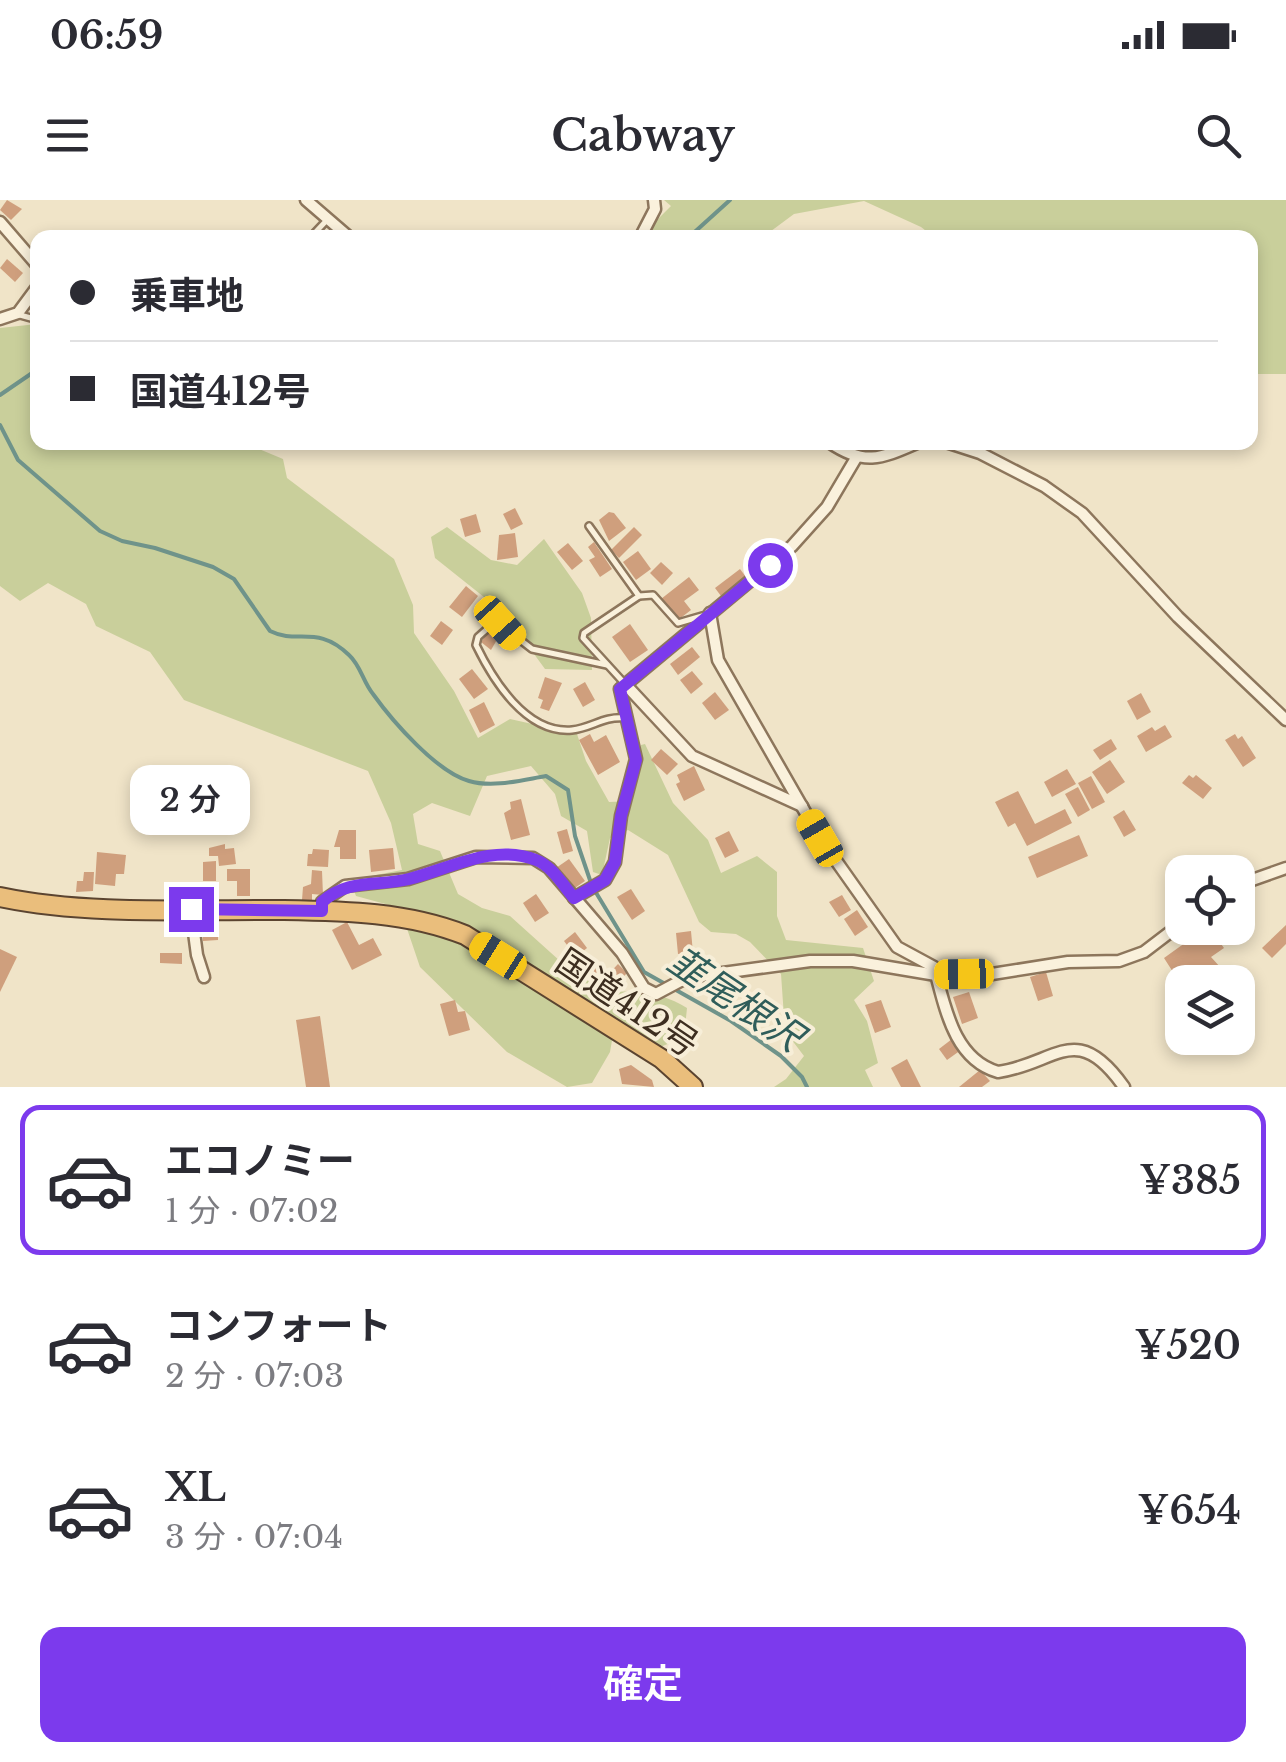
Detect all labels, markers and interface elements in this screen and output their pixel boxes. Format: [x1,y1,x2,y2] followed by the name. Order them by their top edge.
[50,12,163,59] text: 06:59
[551,107,735,163] text: Cabway
[40,108,95,163] icon: menu
[1191,108,1246,163] icon: search
[130,272,244,319] text: 乗車地
[130,368,311,415] text: 国道412号
[748,543,793,588] route start
[469,591,531,655] car
[131,764,251,834] callout: 2 分
[159,780,221,820] text: 2 分
[792,805,848,871] car
[1165,855,1255,1055] map controls
[1165,855,1255,945] button: locate
[169,887,214,932] route end
[465,927,531,985] car
[659,937,816,1063] water label: 韮尾根沢
[548,939,707,1066] street label: 国道412号
[934,958,994,990] car
[1165,965,1255,1055] button: layers
[45,1135,135,1225] icon: car
[165,1137,355,1184] text: エコノミー
[1139,1157,1241,1204] text: ¥385
[165,1191,339,1231] text: 1 分 · 07:02
[45,1300,135,1390] icon: car
[165,1302,392,1349] text: コンフォート
[1134,1322,1241,1369] text: ¥520
[165,1356,344,1396] text: 2 分 · 07:03
[165,1464,226,1511] text: XL
[45,1465,135,1555] icon: car
[1137,1487,1241,1534] text: ¥654
[165,1517,343,1557] text: 3 分 · 07:04
[40,1627,1246,1742] button: 確定

